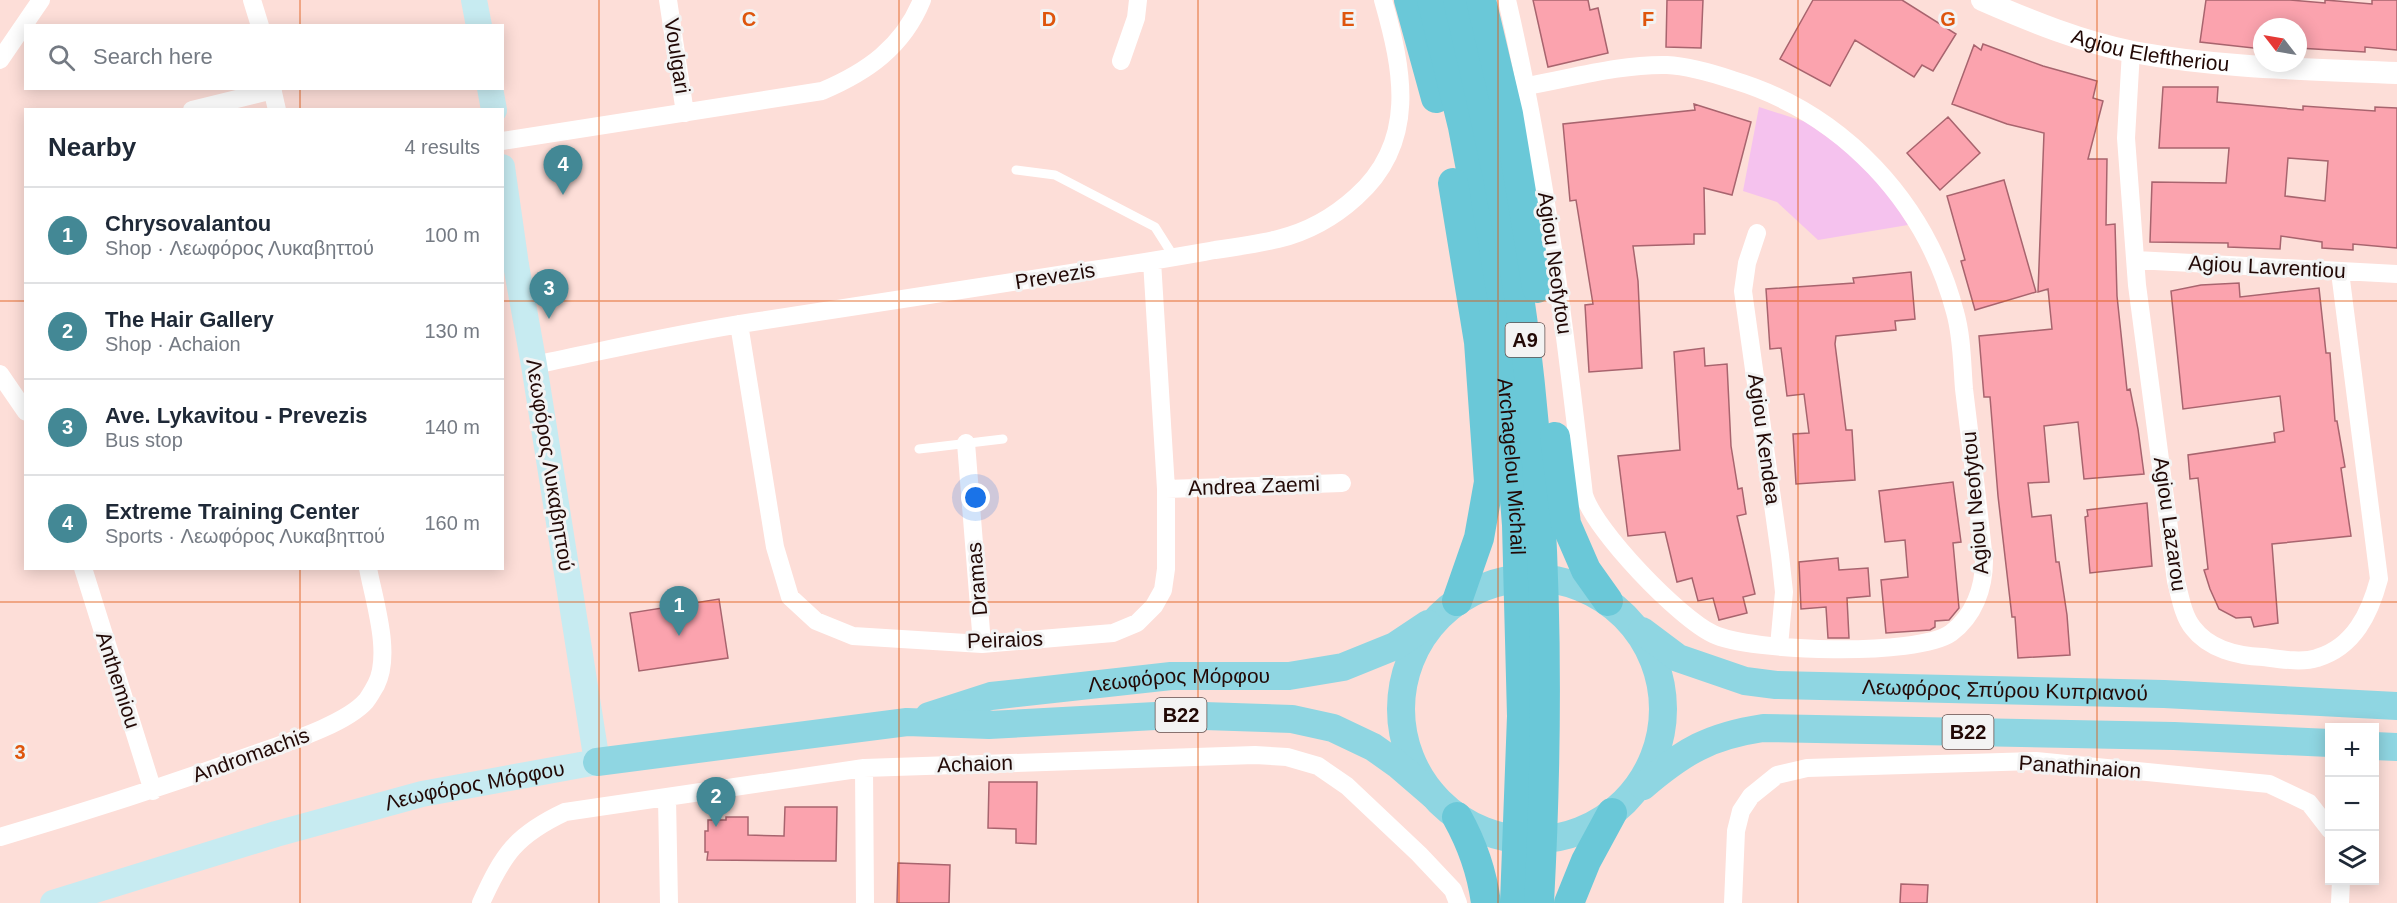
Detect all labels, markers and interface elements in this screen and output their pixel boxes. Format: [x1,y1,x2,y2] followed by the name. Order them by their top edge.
[742,8,756,30] text: C
[1042,8,1056,30] text: D
[1341,8,1355,30] text: E
[1642,8,1654,30] text: F
[1940,8,1956,30] text: G
[660,17,695,95] street label: Voulgari
[2253,18,2307,72] north arrow
[24,24,504,90] search box
[2069,24,2230,75] street label: Agiou Eleftheriou
[45,41,78,74] icon: search
[93,44,213,69] text: Search here
[48,132,136,162] text: Nearby
[404,136,480,158] text: 4 results
[544,146,582,195] pin: 4
[1534,190,1577,336] street label: Agiou Neofytou
[105,211,271,236] text: Chrysovalantou
[62,224,73,246] text: 1
[424,224,480,246] text: 100 m
[105,237,374,259] text: Shop · Λεωφόρος Λυκαβηττού
[2188,251,2346,282] street label: Agiou Lavrentiou
[1013,258,1096,293] street label: Prevezis
[530,270,568,319] pin: 3
[105,307,274,332] text: The Hair Gallery
[62,320,73,342] text: 2
[424,320,480,342] text: 130 m
[1506,323,1544,357] road number: A9
[105,333,241,355] text: Shop · Achaion
[522,357,579,573] street label: Λεωφόρος Λυκαβηττού
[1744,372,1785,506] street label: Agiou Kendea
[1493,377,1530,555] street label: Archagelou Michail
[105,403,368,428] text: Ave. Lykavitou - Prevezis
[62,416,73,438] text: 3
[424,416,480,438] text: 140 m
[105,429,183,451] text: Bus stop
[1957,431,1992,576] street label: Agiou Neofytou
[2150,455,2191,593] street label: Agiou Lazarou
[1188,472,1320,499] street label: Andrea Zaemi
[961,483,990,512] your location
[105,499,359,524] text: Extreme Training Center
[62,512,73,534] text: 4
[424,512,480,534] text: 160 m
[105,525,385,547] text: Sports · Λεωφόρος Λυκαβηττού
[962,541,991,617] street label: Dramas
[660,586,698,636] pin: 1
[967,627,1043,652] street label: Peiraios
[92,629,145,731] street label: Anthemiou
[1087,664,1270,696] street label: Λεωφόρος Μόρφου
[1862,675,2148,705] street label: Λεωφόρος Σπύρου Κυπριανού
[1156,698,1206,732] road number: B22
[1942,715,1994,749] road number: B22
[189,723,312,786] street label: Andromachis
[2325,723,2379,885] map controls
[2325,723,2379,777] button: +
[14,741,26,763] text: 3
[937,751,1013,776] street label: Achaion
[2018,751,2142,782] street label: Panathinaion
[382,756,566,815] street label: Λεωφόρος Μόρφου
[2325,777,2379,831] button: −
[696,778,736,827] pin: 2
[2325,831,2379,885] button: layers

